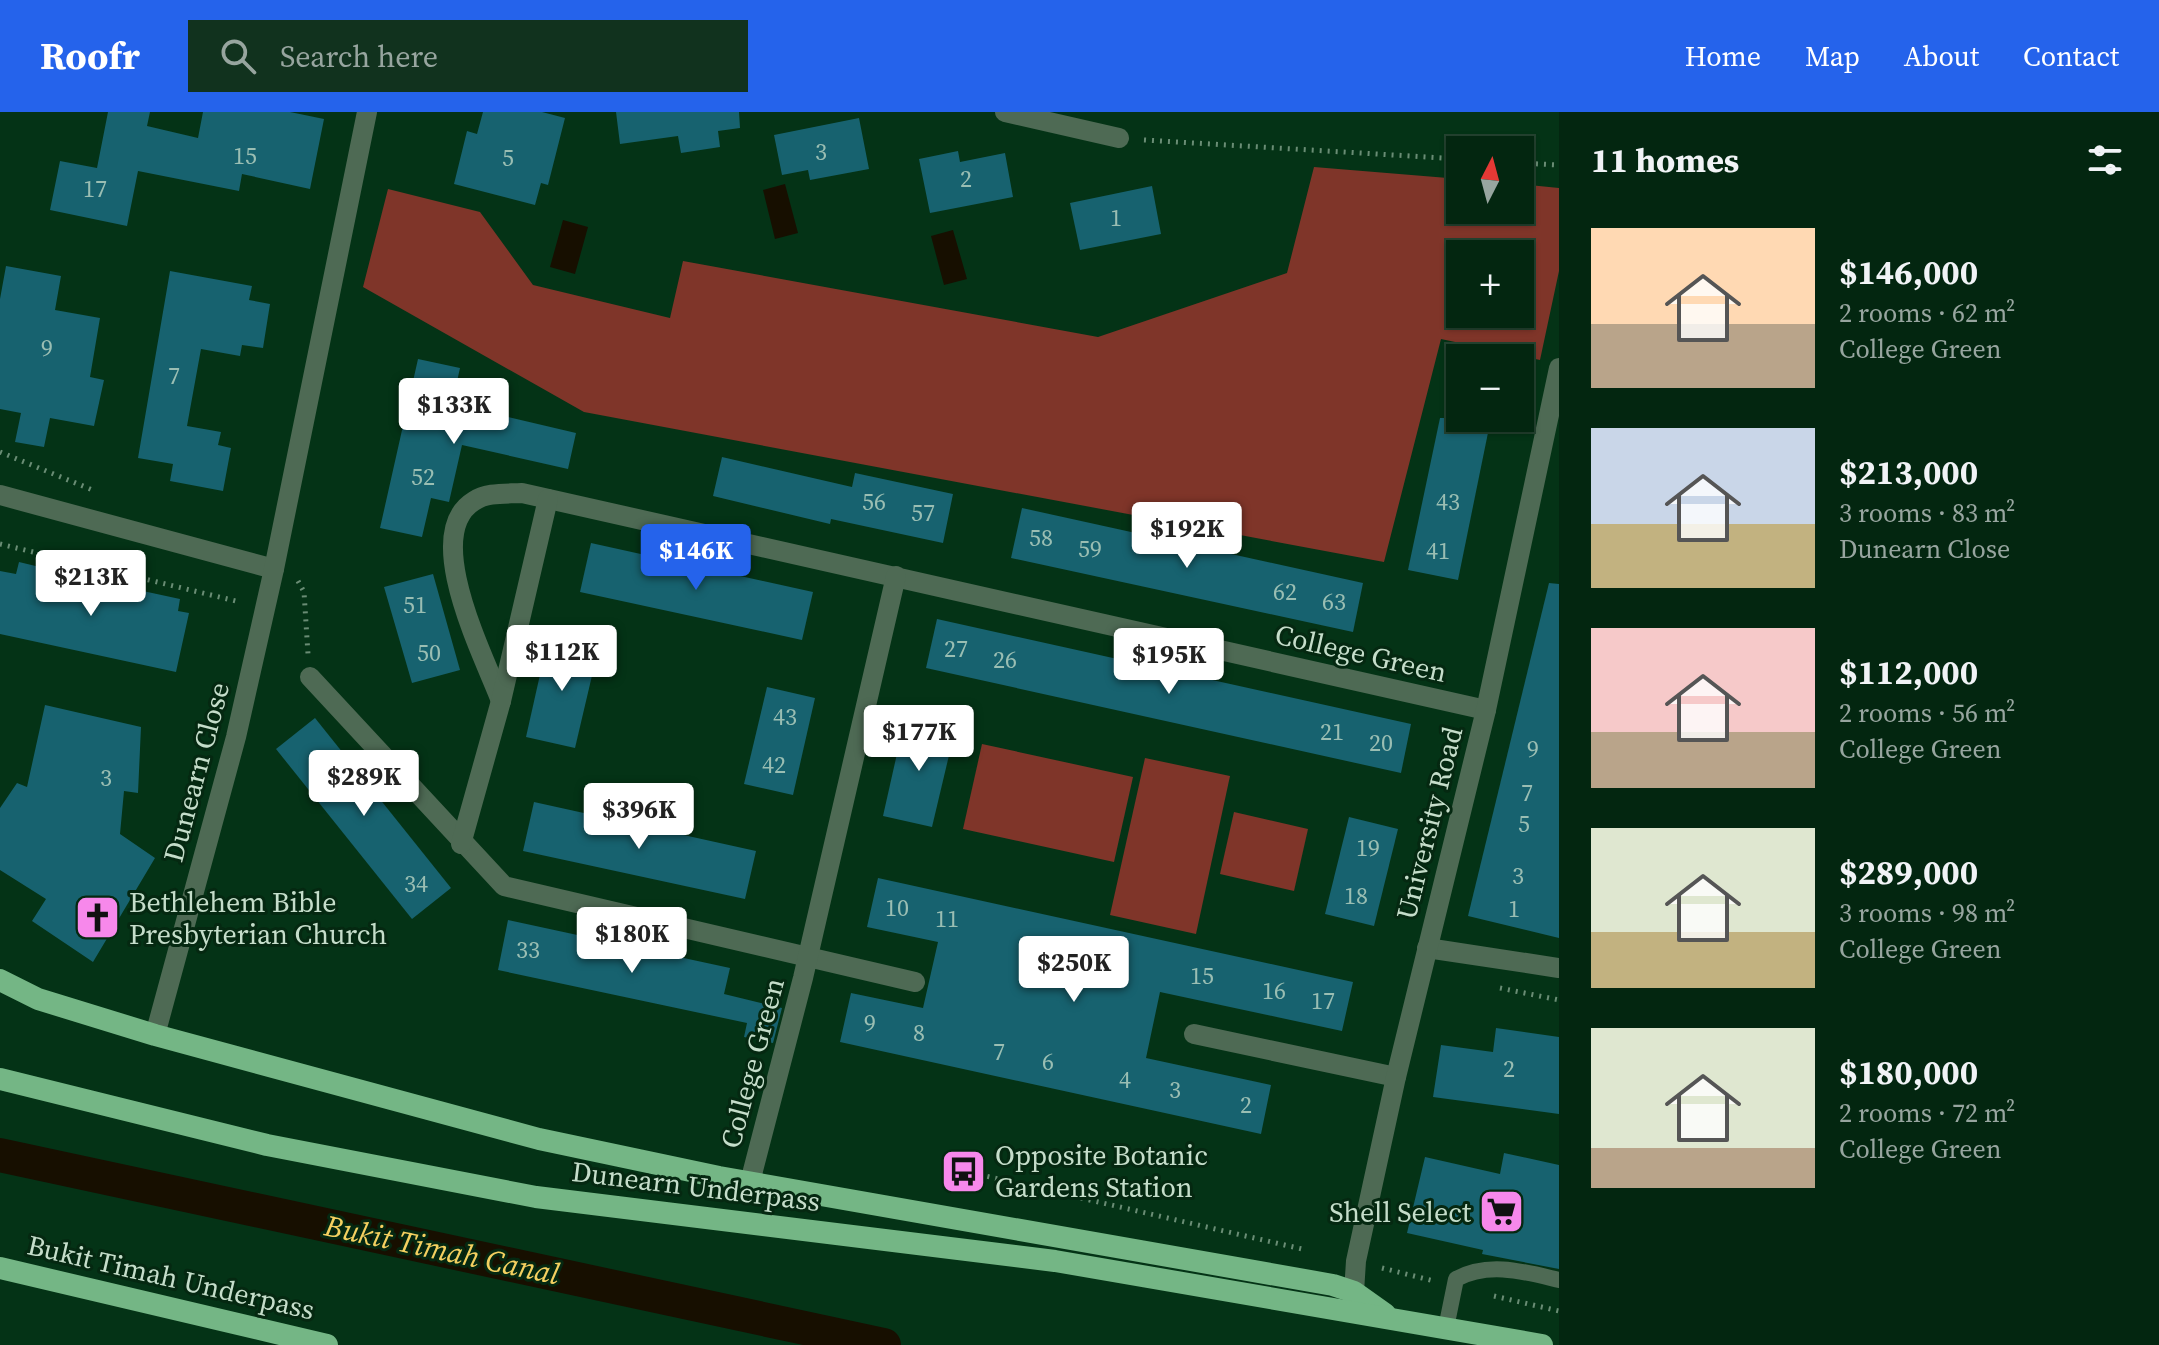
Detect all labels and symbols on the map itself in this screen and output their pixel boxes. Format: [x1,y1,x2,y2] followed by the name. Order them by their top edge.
[815,135,827,168] house number: 3
[1446,136,1534,224] north arrow
[233,139,257,172] house number: 15
[502,141,514,174] house number: 5
[960,162,972,195] house number: 2
[83,172,107,205] house number: 17
[1110,201,1122,234] house number: 1
[41,331,53,364] house number: 9
[168,359,180,392] house number: 7
[398,378,510,446] pin: $133K
[411,460,435,493] house number: 52
[862,485,886,518] house number: 56
[1436,485,1460,518] house number: 43
[911,496,935,529] house number: 57
[1131,502,1243,570] pin: $192K
[1029,521,1053,554] house number: 58
[640,524,752,592] pin: $146K
[1078,532,1102,565] house number: 59
[1426,534,1450,567] house number: 41
[35,550,147,618] pin: $213K
[1273,575,1297,608] house number: 62
[1322,585,1346,618] house number: 63
[403,588,427,621] house number: 51
[1271,615,1451,691] street label: College Green
[506,625,618,693] pin: $112K
[1113,628,1225,696] pin: $195K
[944,632,968,665] house number: 27
[417,636,441,669] house number: 50
[993,643,1017,676] house number: 26
[154,678,238,866] street label: Dunearn Close
[773,700,797,733] house number: 43
[863,705,975,773] pin: $177K
[1320,715,1344,748] house number: 21
[1387,722,1471,924] street label: University Road
[1369,726,1393,759] house number: 20
[1527,732,1539,765] house number: 9
[762,748,786,781] house number: 42
[308,750,420,818] pin: $289K
[100,761,112,794] house number: 3
[1521,776,1533,809] house number: 7
[583,783,695,851] pin: $396K
[1518,807,1530,840] house number: 5
[1356,831,1380,864] house number: 19
[1512,859,1524,892] house number: 3
[404,867,428,900] house number: 34
[1344,879,1368,912] house number: 18
[129,883,387,953] place label: Bethlehem Bible Presbyterian Church
[885,891,909,924] house number: 10
[1508,892,1520,925] house number: 1
[74,894,122,942] church icon: Bethlehem Bible Presbyterian Church
[935,902,959,935] house number: 11
[576,907,688,975] pin: $180K
[516,933,540,966] house number: 33
[1018,936,1130,1004] pin: $250K
[1190,959,1214,992] house number: 15
[711,974,793,1152] street label: College Green
[1262,974,1286,1007] house number: 16
[1311,984,1335,1017] house number: 17
[864,1006,876,1039] house number: 9
[913,1016,925,1049] house number: 8
[993,1035,1005,1068] house number: 7
[1042,1045,1054,1078] house number: 6
[1503,1052,1515,1085] house number: 2
[1119,1063,1131,1096] house number: 4
[1169,1073,1181,1106] house number: 3
[1240,1088,1252,1121] house number: 2
[995,1136,1208,1206] place label: Opposite Botanic Gardens Station
[940,1147,988,1195] bus stop icon: Opposite Botanic Gardens Station
[570,1152,822,1220] street label: Dunearn Underpass
[1478,1188,1526,1236] supermarket icon: Shell Select
[1329,1193,1472,1231] place label: Shell Select
[320,1204,564,1295] water label: Bukit Timah Canal
[24,1225,318,1329] street label: Bukit Timah Underpass

